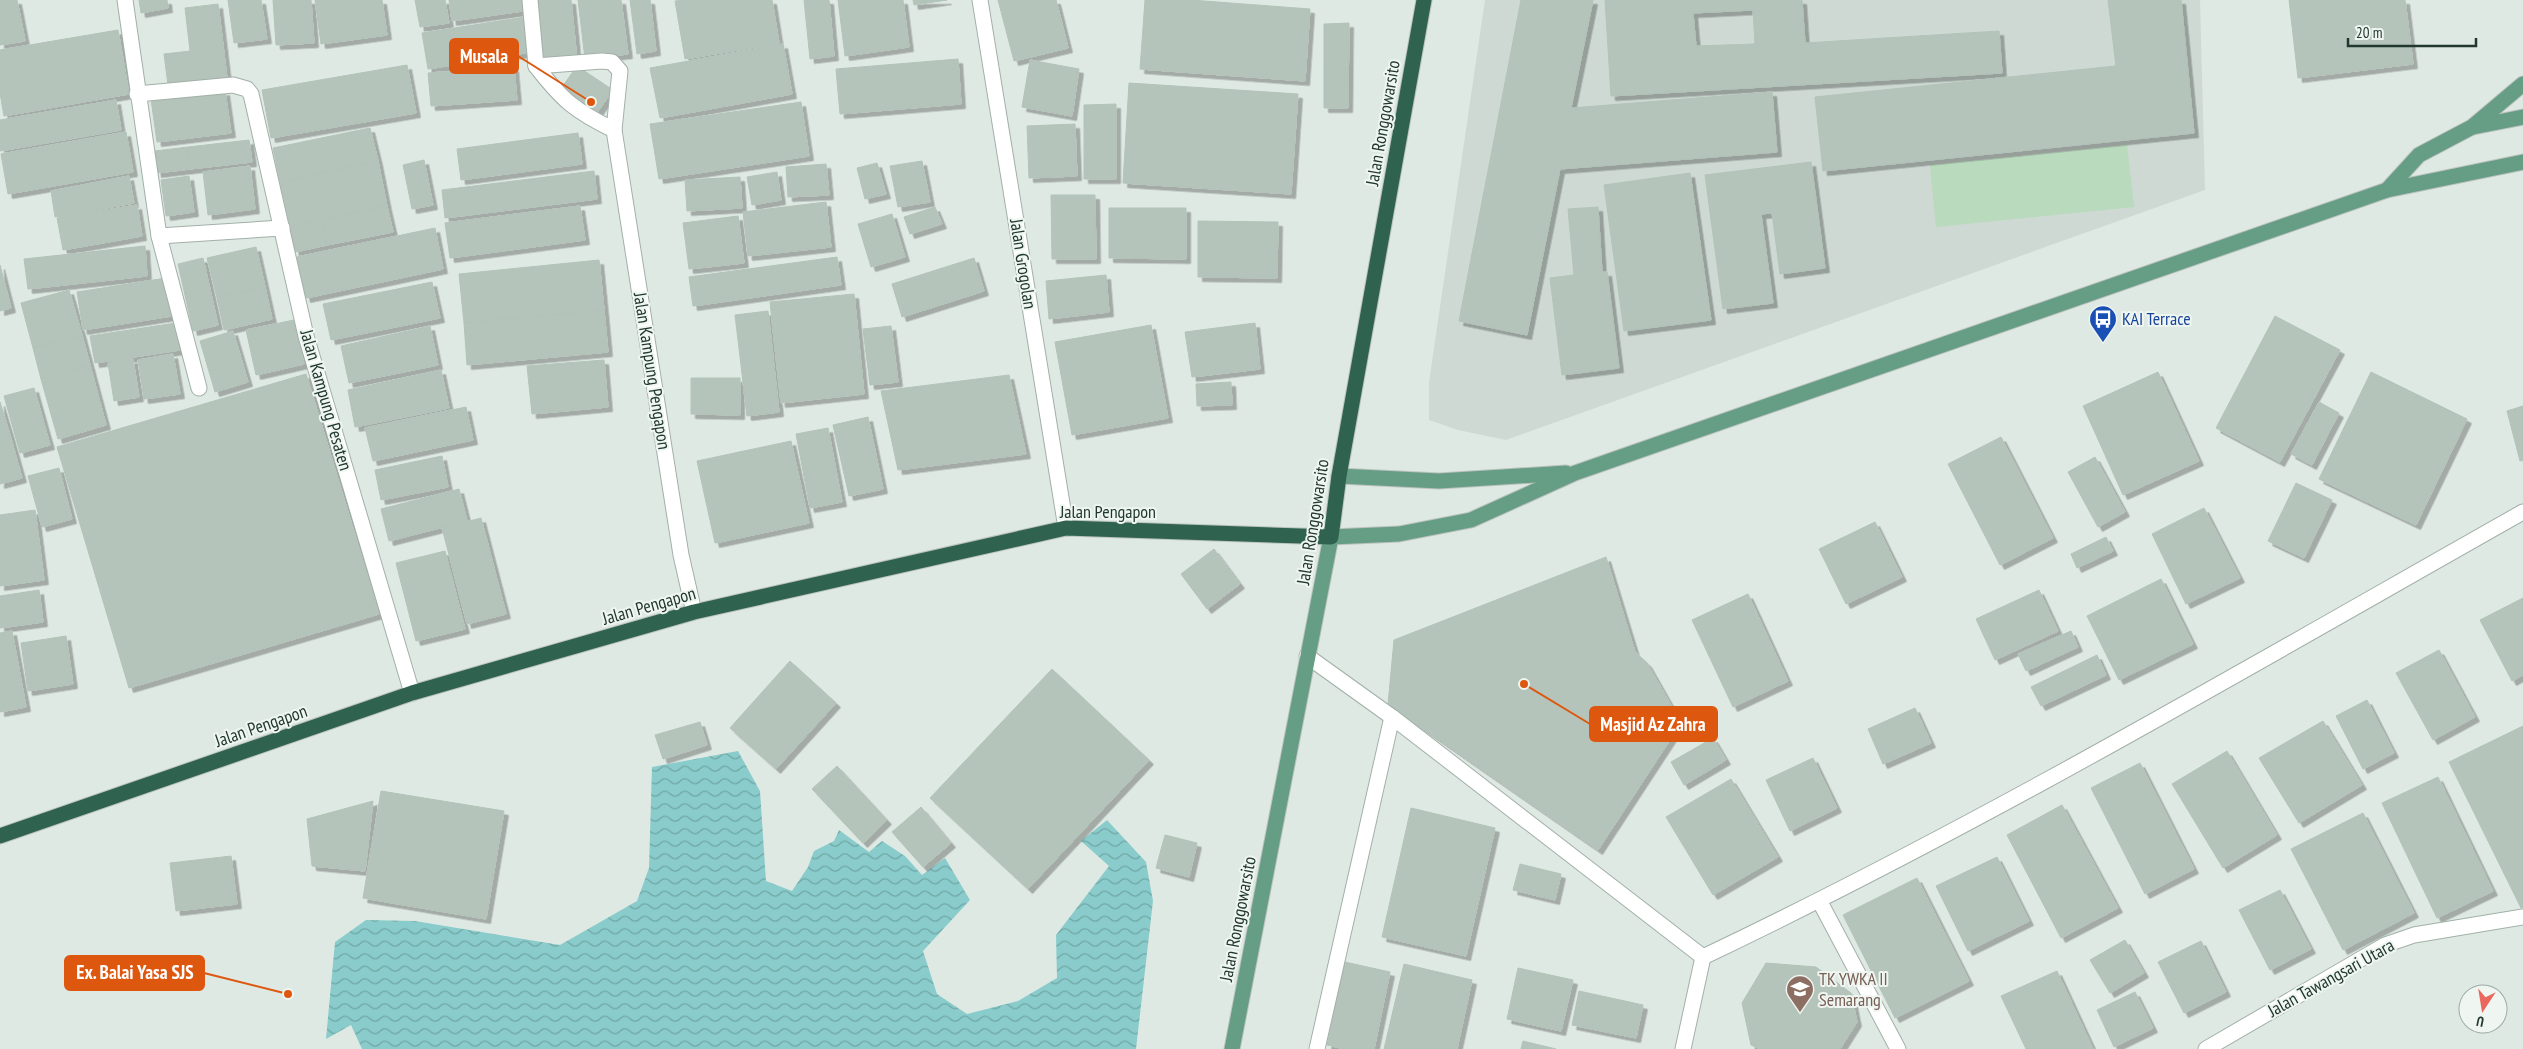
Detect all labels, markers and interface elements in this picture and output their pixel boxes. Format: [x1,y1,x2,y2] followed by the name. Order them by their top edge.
[2348,15,2476,47] scale bar
[2356,23,2382,42] text: 20 m
[450,39,518,73] callout: Musala
[460,44,508,68] text: Musala
[1360,58,1405,188] street label: Jalan Ronggowarsito
[1005,216,1042,311] street label: Jalan Grogolan
[629,290,676,451] street label: Jalan Kampung Pengapon
[2088,304,2118,343] bus stop icon: KAI Terrace
[2122,307,2191,330] place label: KAI Terrace
[295,326,358,473] street label: Jalan Kampung Pesaten
[1291,457,1334,587] street label: Jalan Ronggowarsito
[1059,500,1156,523] street label: Jalan Pengapon
[599,581,698,630] street label: Jalan Pengapon
[211,699,310,752] street label: Jalan Pengapon
[1590,707,1717,741] callout: Masjid Az Zahra
[1600,712,1706,736] text: Masjid Az Zahra
[1214,854,1261,984] street label: Jalan Ronggowarsito
[2263,933,2398,1022] street label: Jalan Tawangsari Utara
[65,956,204,990] callout: Ex. Balai Yasa SJS
[76,960,194,984] text: Ex. Balai Yasa SJS
[1819,967,1888,1011] place label: TK YWKA II Semarang
[1785,974,1815,1013] school or university icon: TK YWKA II Semarang
[2458,984,2508,1034] north arrow
[2475,1012,2486,1031] text: U

